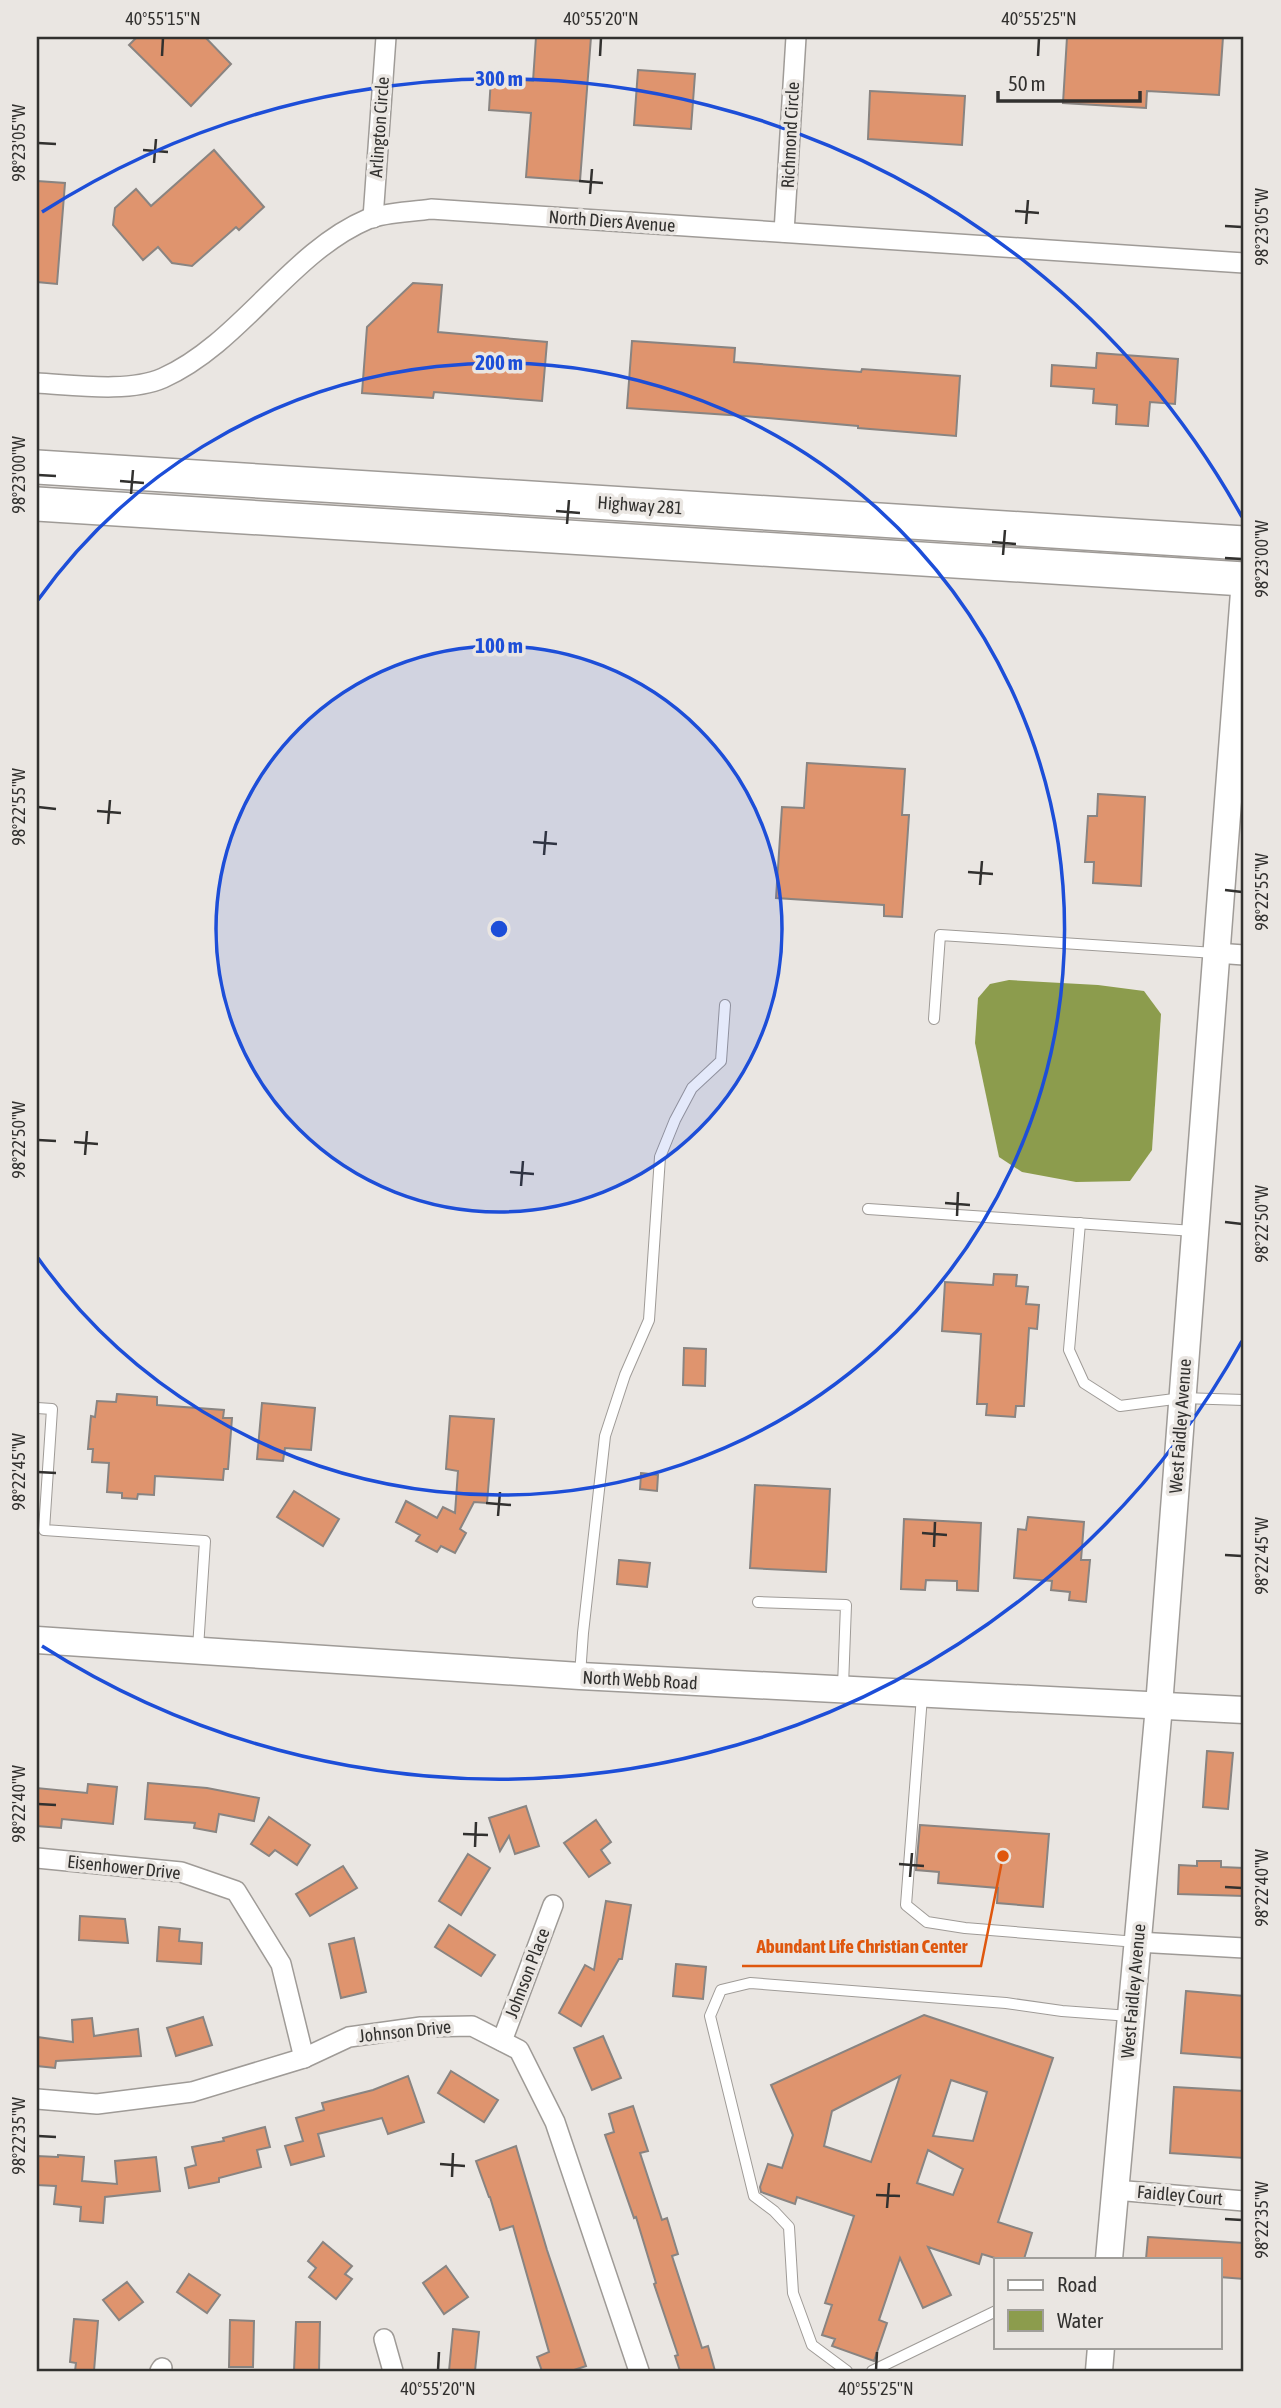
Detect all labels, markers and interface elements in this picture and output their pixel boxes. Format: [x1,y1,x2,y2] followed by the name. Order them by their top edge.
[125,8,201,29] text: 40°55'15"N
[563,8,639,29] text: 40°55'20"N
[1001,8,1077,29] text: 40°55'25"N
[998,60,1139,104] scale bar
[475,66,523,90] text: 300 m
[1008,71,1046,95] text: 50 m
[365,76,393,178] street label: Arlington Circle
[777,81,803,189] street label: Richmond Circle
[8,104,29,182] text: 98°23'05"W
[1251,188,1272,266] text: 98°23'05"W
[548,206,676,236] street label: North Diers Avenue
[475,350,523,374] text: 200 m
[8,436,29,514] text: 98°23'00"W
[597,492,683,518] street label: Highway 281
[1251,520,1272,598] text: 98°23'00"W
[475,633,523,657] text: 100 m
[8,768,29,846] text: 98°22'55"W
[1251,853,1272,931] text: 98°22'55"W
[487,917,511,941] centre of rings
[8,1101,29,1179] text: 98°22'50"W
[1251,1185,1272,1263] text: 98°22'50"W
[1165,1358,1195,1494] street label: West Faidley Avenue
[8,1433,29,1511] text: 98°22'45"W
[1251,1517,1272,1595] text: 98°22'45"W
[582,1667,698,1693] street label: North Webb Road
[8,1765,29,1843] text: 98°22'40"W
[1251,1849,1272,1927] text: 98°22'40"W
[66,1851,182,1883] street label: Eisenhower Drive
[1117,1923,1149,2059] street label: West Faidley Avenue
[500,1925,554,2021] street label: Johnson Place
[742,1926,981,1966] callout: Abundant Life Christian Center
[756,1935,968,1957] text: Abundant Life Christian Center
[358,2016,452,2046] street label: Johnson Drive
[8,2097,29,2175] text: 98°22'35"W
[1136,2181,1224,2209] street label: Faidley Court
[1251,2181,1272,2259] text: 98°22'35"W
[994,2258,1222,2348] legend
[1057,2272,1097,2296] text: Road
[1057,2308,1104,2332] text: Water
[400,2378,476,2399] text: 40°55'20"N
[838,2378,914,2399] text: 40°55'25"N

